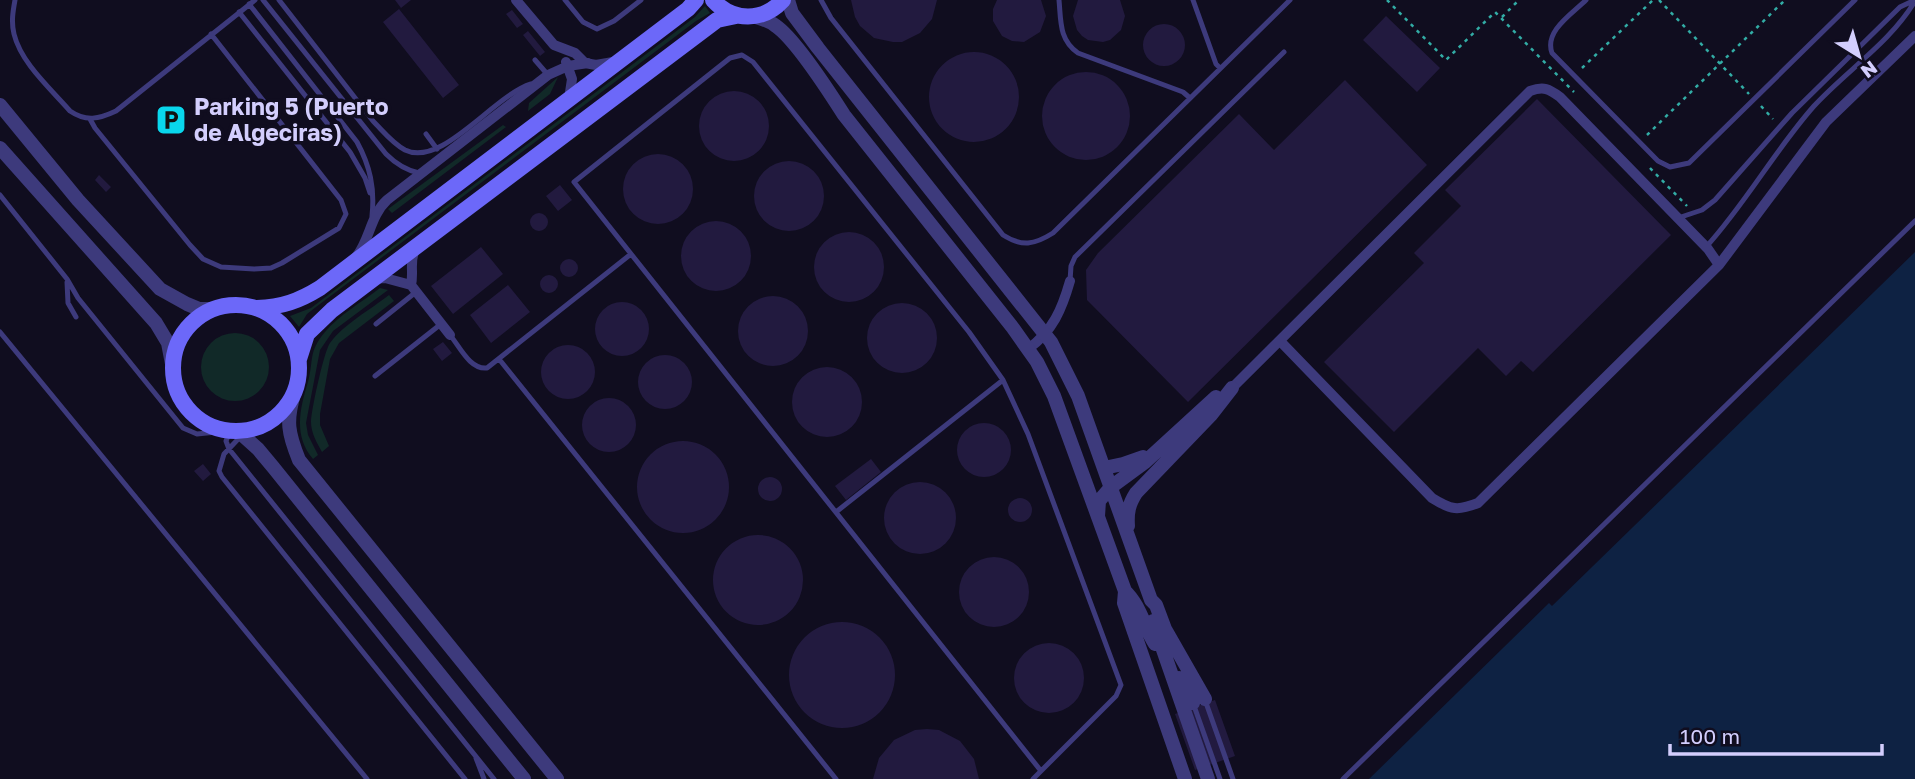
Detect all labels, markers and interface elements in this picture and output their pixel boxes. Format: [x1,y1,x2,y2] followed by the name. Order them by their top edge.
[1824,21,1894,91] north arrow
[1857,56,1882,84] text: N
[194,92,389,146] place label: Parking 5 (Puerto de Algeciras)
[154,103,188,137] parking icon: Parking 5 (Puerto de Algeciras)
[1670,712,1882,756] scale bar
[1680,723,1740,749] text: 100 m

